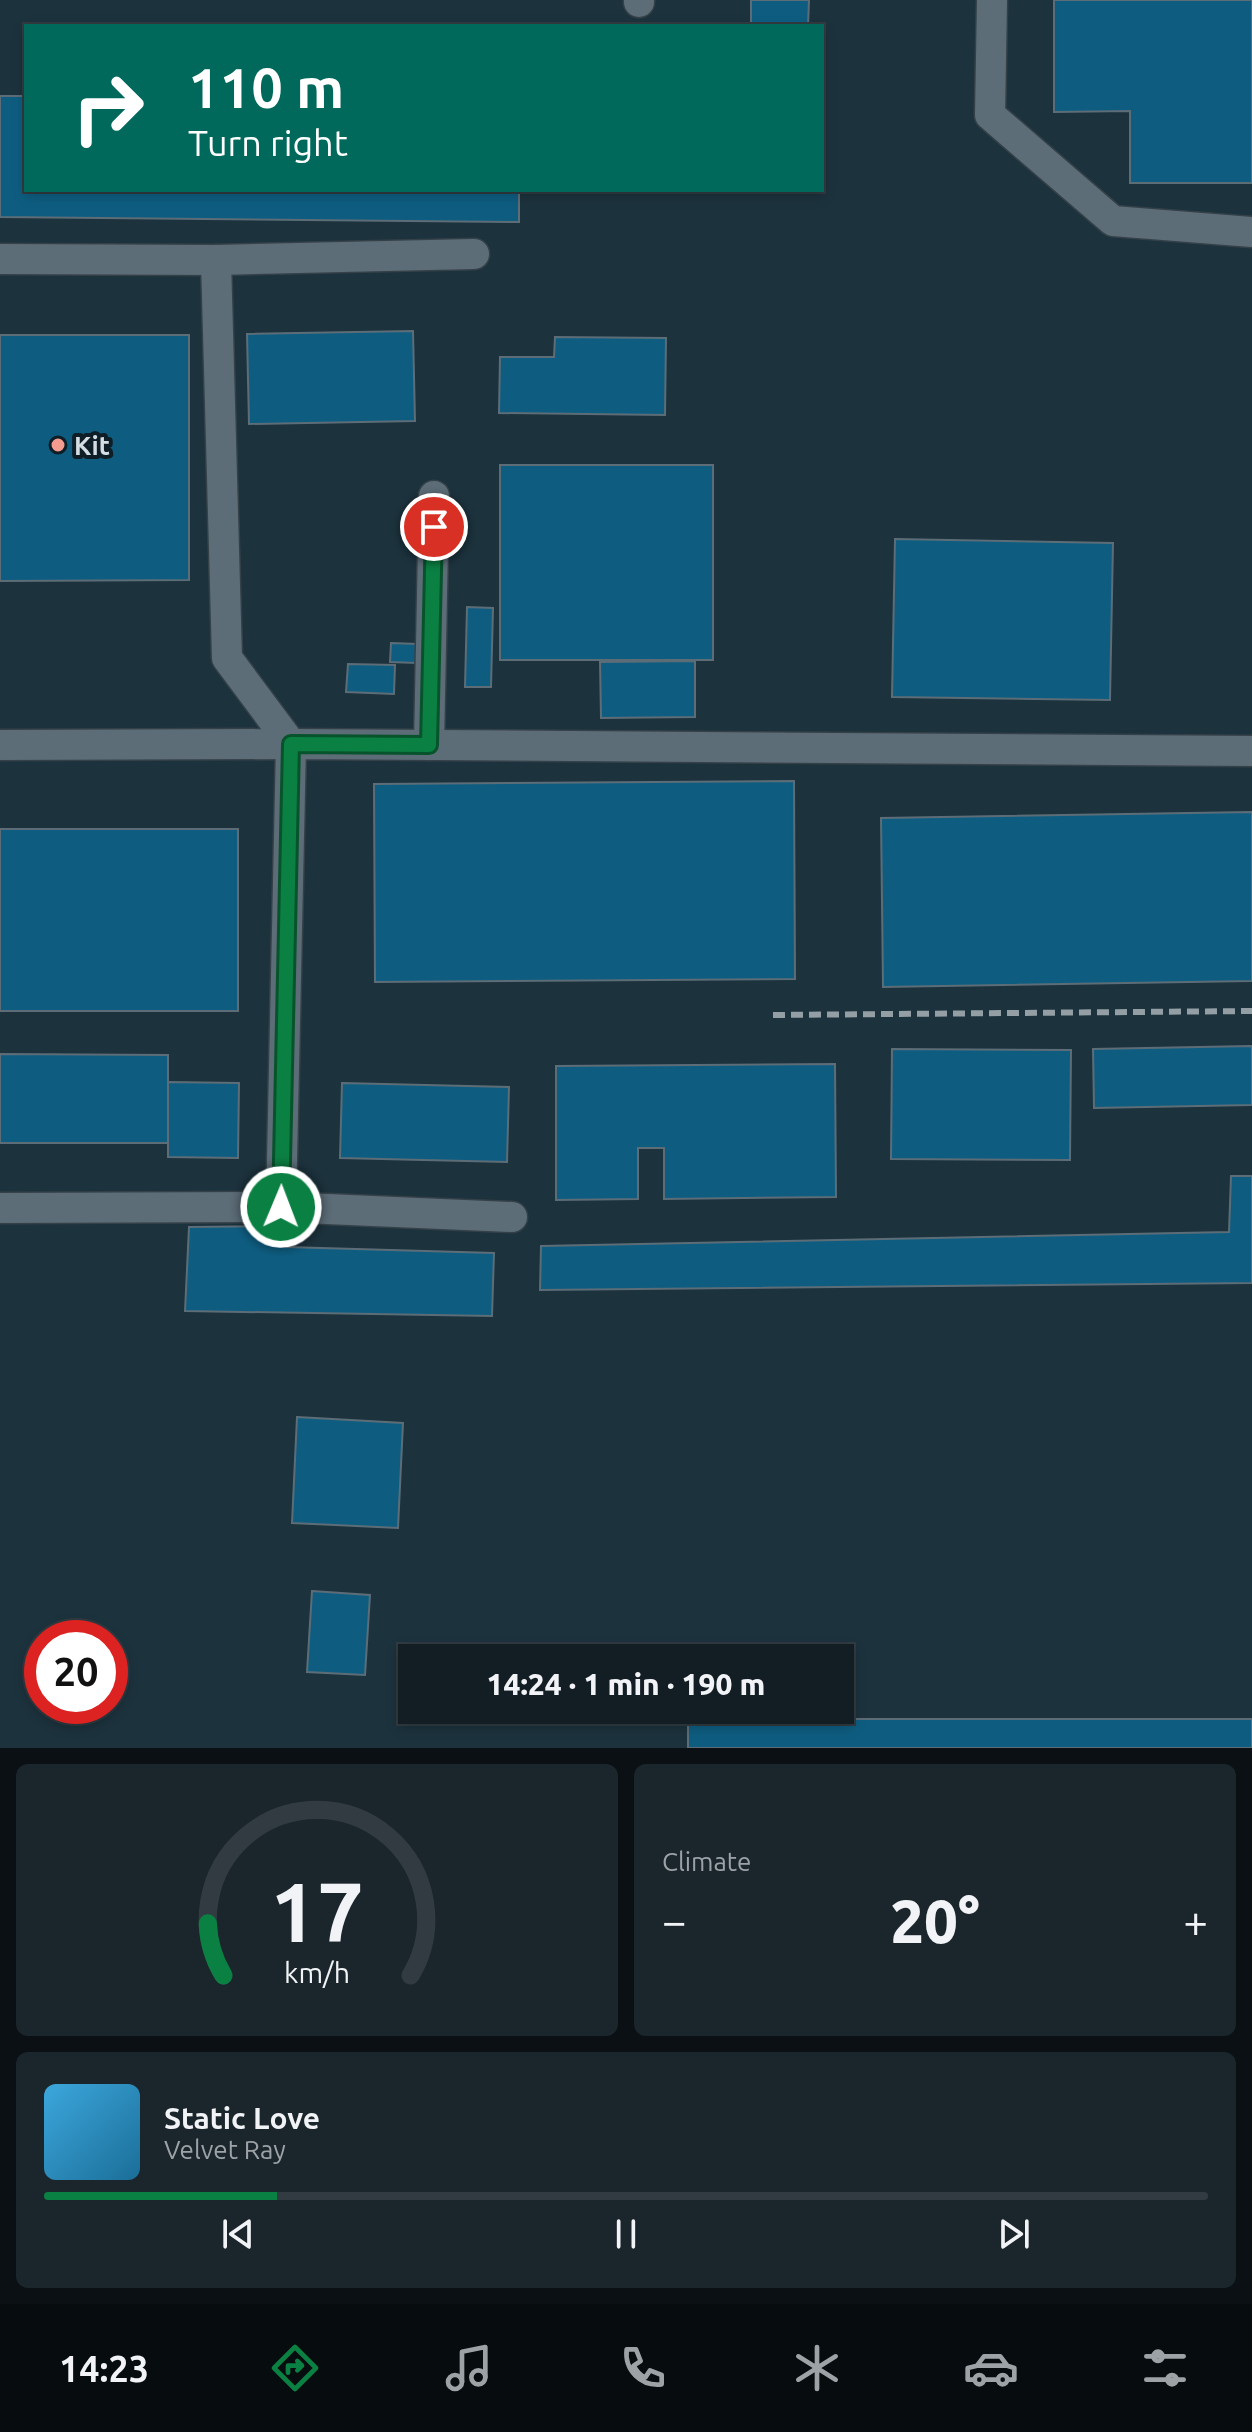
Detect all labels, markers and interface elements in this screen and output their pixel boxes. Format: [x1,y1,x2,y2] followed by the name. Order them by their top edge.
[56,56,160,160] icon: right
[188,56,344,119] text: 110 m
[188,122,348,163] text: Turn right
[74,431,110,460] place label: Kit
[49,436,67,454] marker: Kit
[400,493,468,561] pin
[412,505,456,549] icon: arrive
[239,1165,323,1249] position arrow
[24,1620,128,1724] speed limit sign: 20
[487,1667,765,1701] text: 14:24 · 1 min · 190 m
[662,1847,751,1876] text: Climate
[270,1864,364,1958] text: 17
[890,1887,980,1954] text: 20°
[662,1896,687,1945] text: −
[1183,1896,1208,1945] text: +
[284,1956,350,1988] text: km/h
[164,2101,320,2135] text: Static Love
[164,2135,286,2164] text: Velvet Ray
[216,2212,260,2256] icon: previous
[604,2212,648,2256] icon: pause
[992,2212,1036,2256] icon: next
[267,2340,323,2396] icon: directions
[441,2340,497,2396] icon: music
[615,2340,671,2396] icon: phone
[789,2340,845,2396] icon: climate
[963,2340,1019,2396] icon: car
[1137,2340,1193,2396] icon: filters
[59,2348,149,2389] text: 14:23

